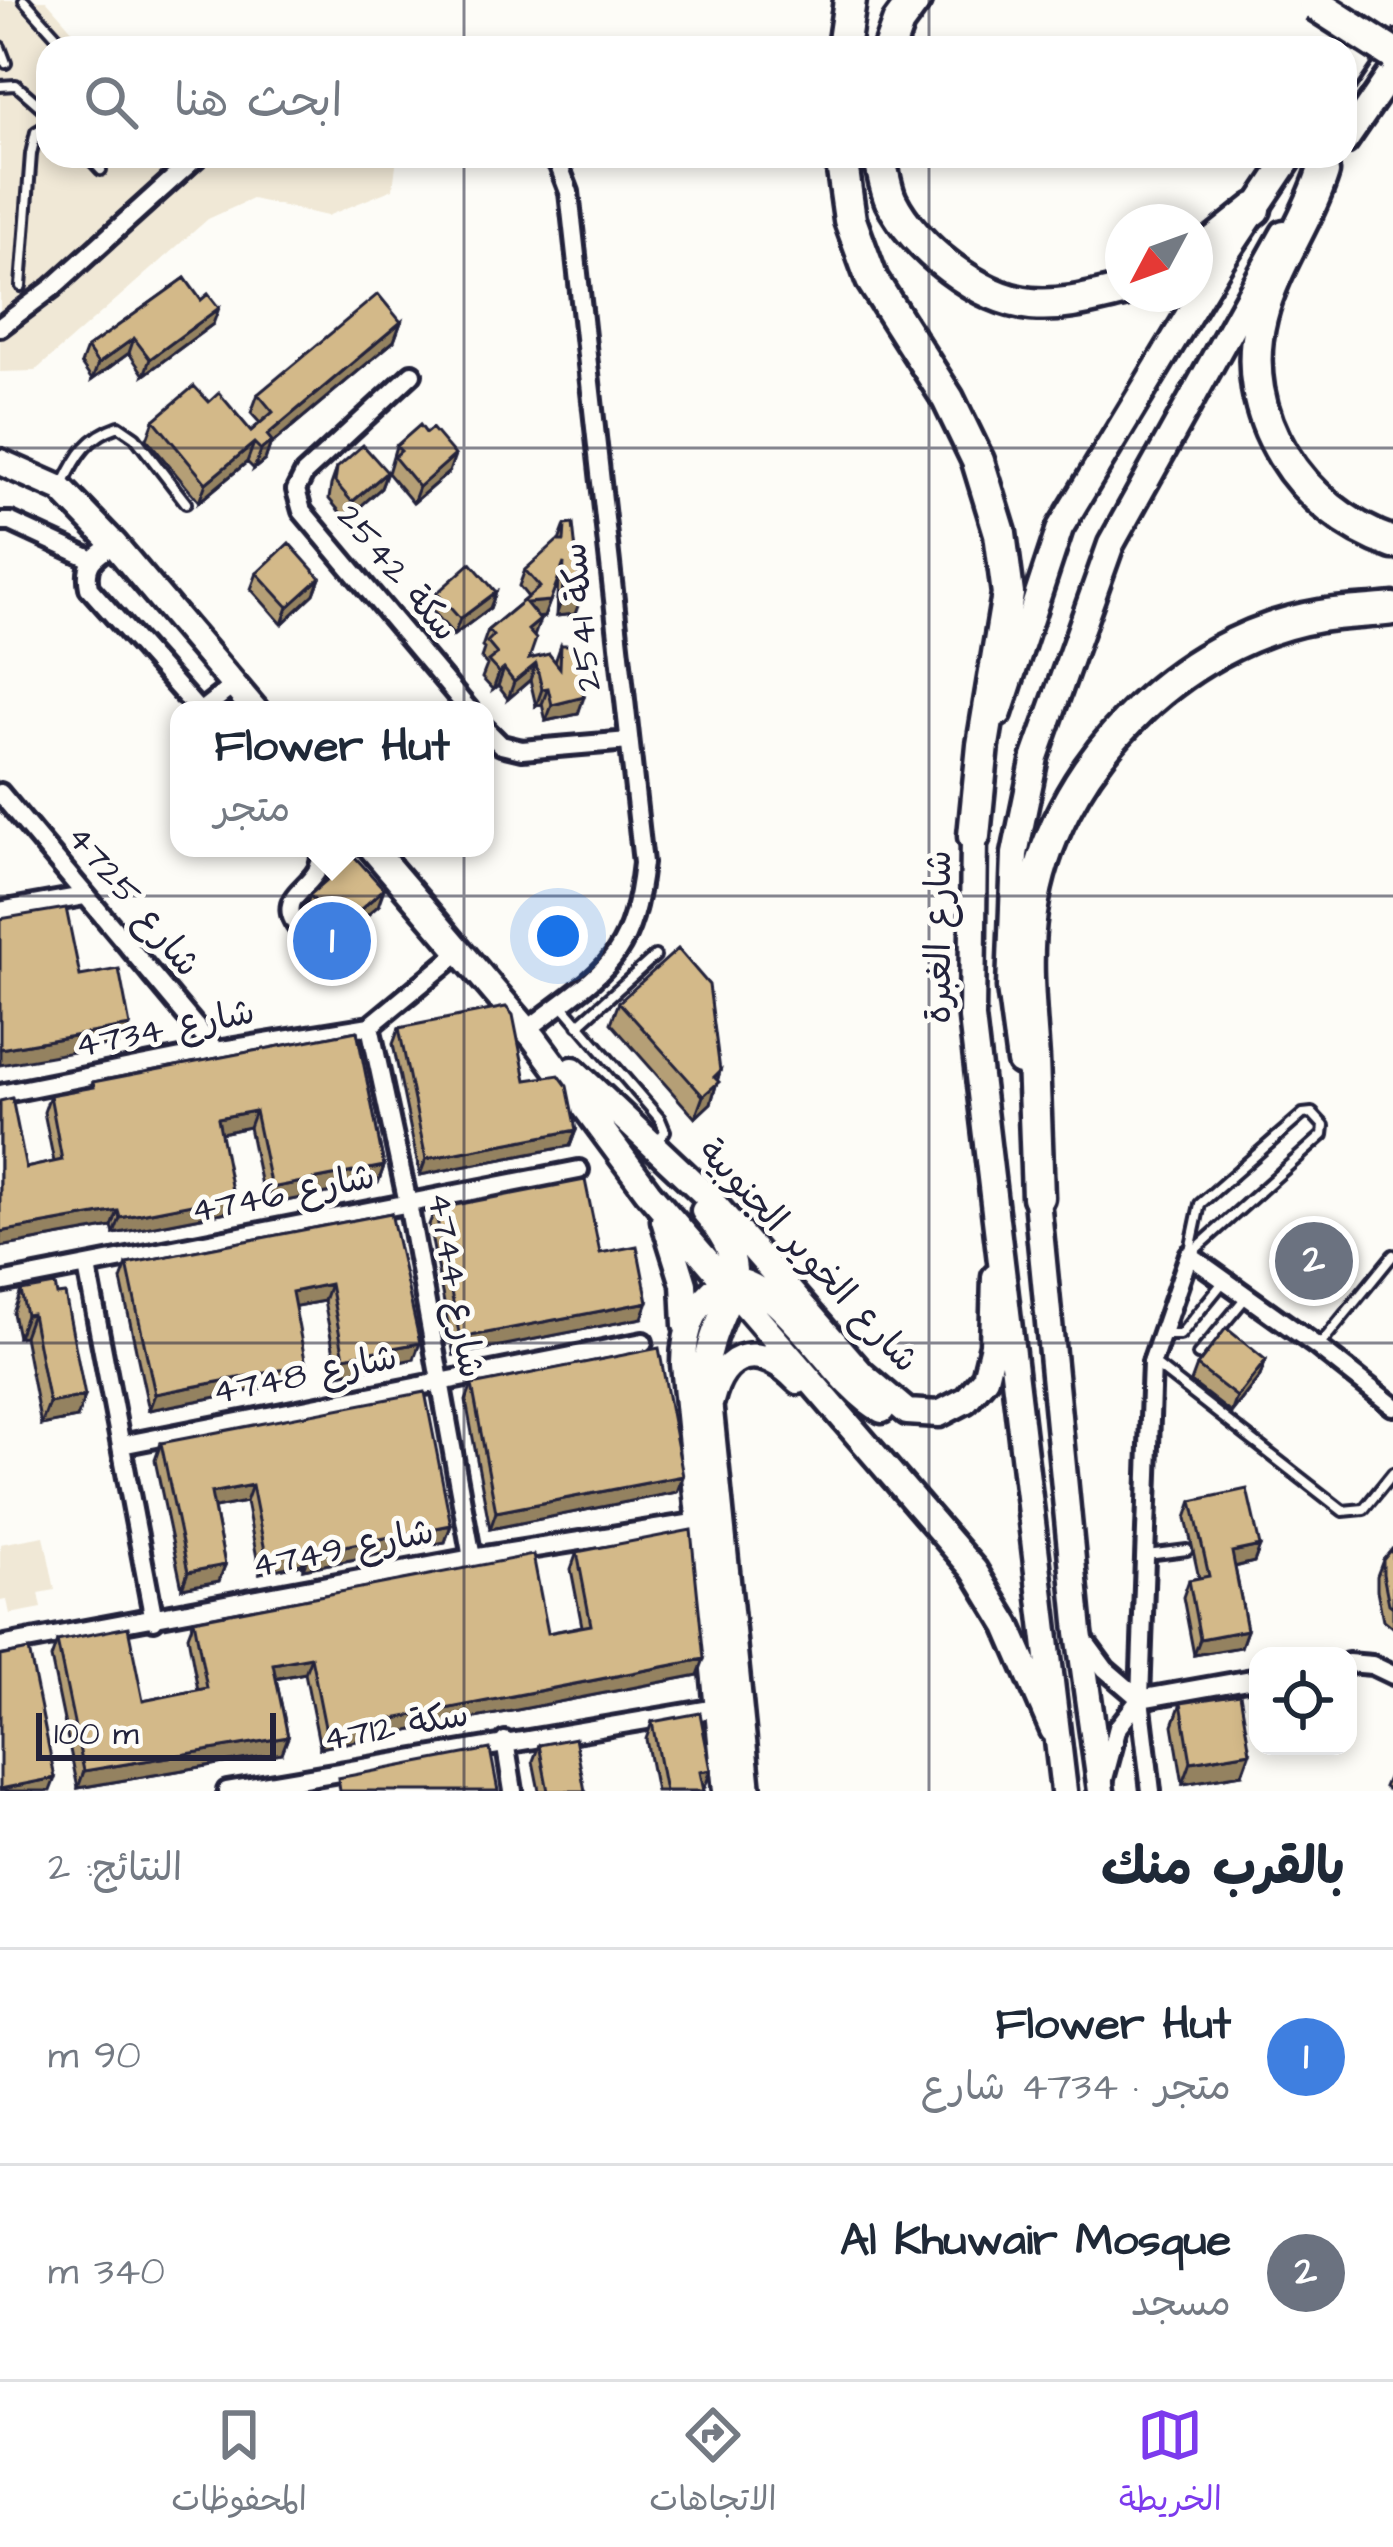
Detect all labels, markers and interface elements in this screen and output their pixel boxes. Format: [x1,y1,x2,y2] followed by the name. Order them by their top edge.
[36,36,1357,168] search box
[78,69,144,135] icon: search
[174,71,342,133] text: ابحث هنا
[1105,204,1213,312] north arrow
[324,493,470,653] street label: سكة 2542
[549,540,615,694] street label: سكة 2541
[170,701,494,857] popup
[214,716,450,778] text: Flower Hut
[214,783,291,837] text: متجر
[54,814,212,988] street label: 4725 شارع
[914,850,965,1024] street label: شارع الغبرة
[293,896,371,986] pin: 1
[528,906,588,966] your location
[71,987,259,1071] street label: 4734 شارع
[686,1128,930,1384] street label: شارع الخوير الجنوبية
[187,1151,379,1237] street label: 4746 شارع
[414,1188,496,1382] street label: 4744 شارع
[1275,1216,1353,1306] pin: 2
[208,1332,402,1418] street label: 4748 شارع
[248,1506,438,1592] street label: 4749 شارع
[1249,1647,1357,1755] map controls
[1249,1647,1357,1755] button: locate
[320,1689,472,1765] street label: سكة 4712
[36,1707,276,1760] scale bar
[54,1711,139,1757] text: 100 m
[1101,1833,1345,1904] text: بالقرب منك
[48,1842,182,1896] text: النتائج: 2
[996,1994,1231,2056] text: Flower Hut
[48,2030,141,2084] text: 90 m
[1304,2030,1309,2084] text: 1
[921,2061,1231,2115] text: متجر · 4734 شارع
[840,2210,1231,2272] text: Al Khuwair Mosque
[48,2246,165,2300] text: 340 m
[1295,2246,1317,2300] text: 2
[1131,2277,1231,2331] text: مسجد
[171,2402,307,2528] tab: المحفوظات
[649,2402,777,2528] tab: الاتجاهات
[1119,2402,1222,2528] tab: الخريطة

